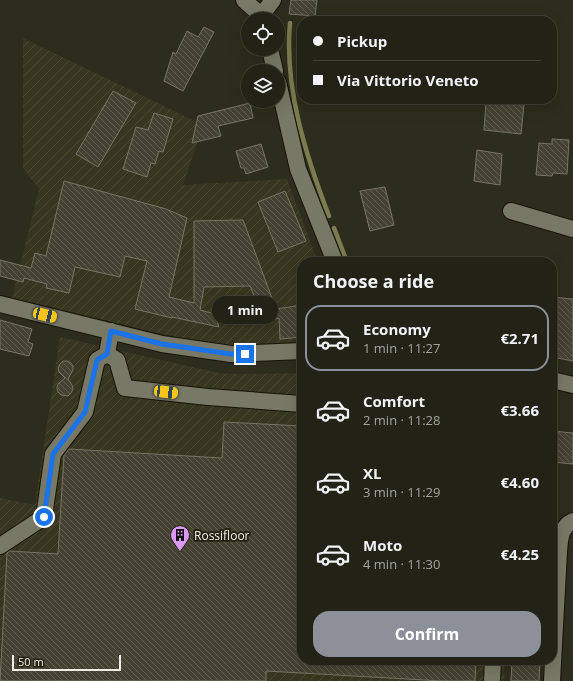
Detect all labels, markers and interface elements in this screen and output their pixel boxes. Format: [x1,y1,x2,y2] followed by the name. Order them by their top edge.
[241,12,285,108] map controls
[241,12,285,56] button: locate
[337,31,387,51] text: Pickup
[241,64,285,108] button: layers
[337,70,479,90] text: Via Vittorio Veneto
[313,269,434,293] text: Choose a ride
[212,296,278,324] callout: 1 min
[227,301,263,319] text: 1 min
[32,306,58,324] car
[363,319,431,339] text: Economy
[315,320,351,356] icon: car
[500,328,539,348] text: €2.71
[363,339,440,357] text: 1 min · 11:27
[236,345,254,363] route end
[153,385,179,399] car
[363,391,425,411] text: Comfort
[315,392,351,428] icon: car
[500,400,539,420] text: €3.66
[363,411,440,429] text: 2 min · 11:28
[363,463,381,483] text: XL
[315,464,351,500] icon: car
[500,472,539,492] text: €4.60
[363,483,440,501] text: 3 min · 11:29
[35,508,53,526] route start
[169,524,191,552] building icon: Rossifloor
[194,527,250,544] place label: Rossifloor
[363,535,402,555] text: Moto
[315,536,351,572] icon: car
[500,544,539,564] text: €4.25
[363,555,440,573] text: 4 min · 11:30
[313,611,541,657] button: Confirm
[12,653,121,672] scale bar
[18,654,44,669] text: 50 m

